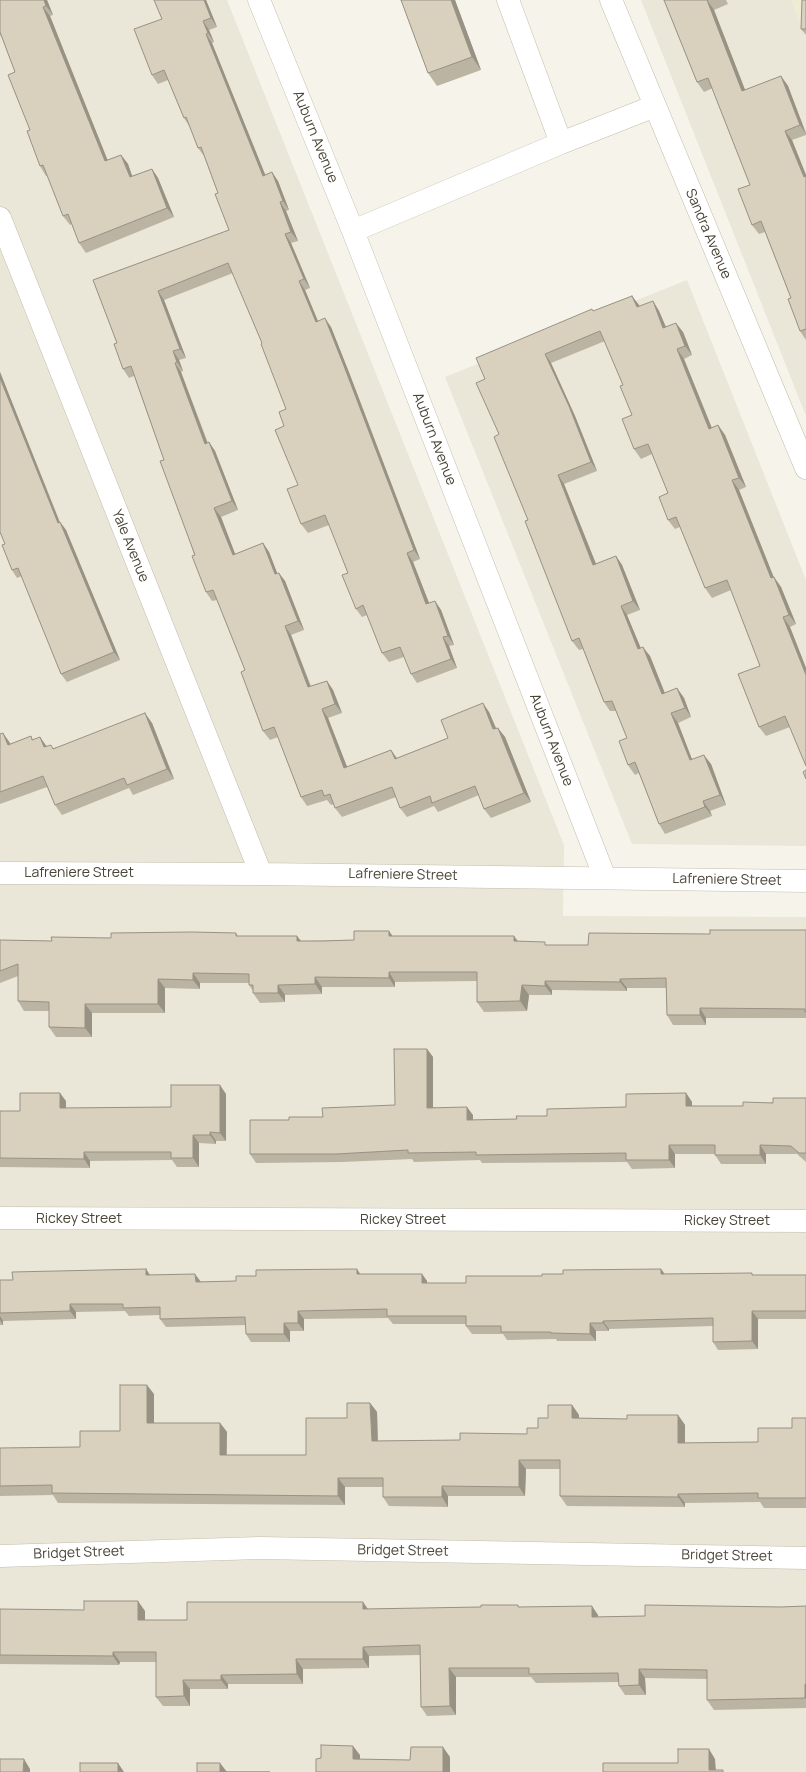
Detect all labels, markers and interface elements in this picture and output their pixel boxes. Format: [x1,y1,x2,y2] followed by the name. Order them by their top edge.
[289,88,341,186] street label: Auburn Avenue
[681,186,735,282] street label: Sandra Avenue
[409,390,459,488] street label: Auburn Avenue
[108,507,152,585] street label: Yale Avenue
[526,691,576,789] street label: Auburn Avenue
[24,865,134,881] street label: Lafreniere Street
[348,866,458,884] street label: Lafreniere Street
[672,871,782,889] street label: Lafreniere Street
[36,1211,122,1227] street label: Rickey Street
[360,1212,446,1228] street label: Rickey Street
[684,1213,770,1229] street label: Rickey Street
[357,1542,449,1560] street label: Bridget Street
[33,1543,125,1563] street label: Bridget Street
[681,1547,773,1565] street label: Bridget Street

